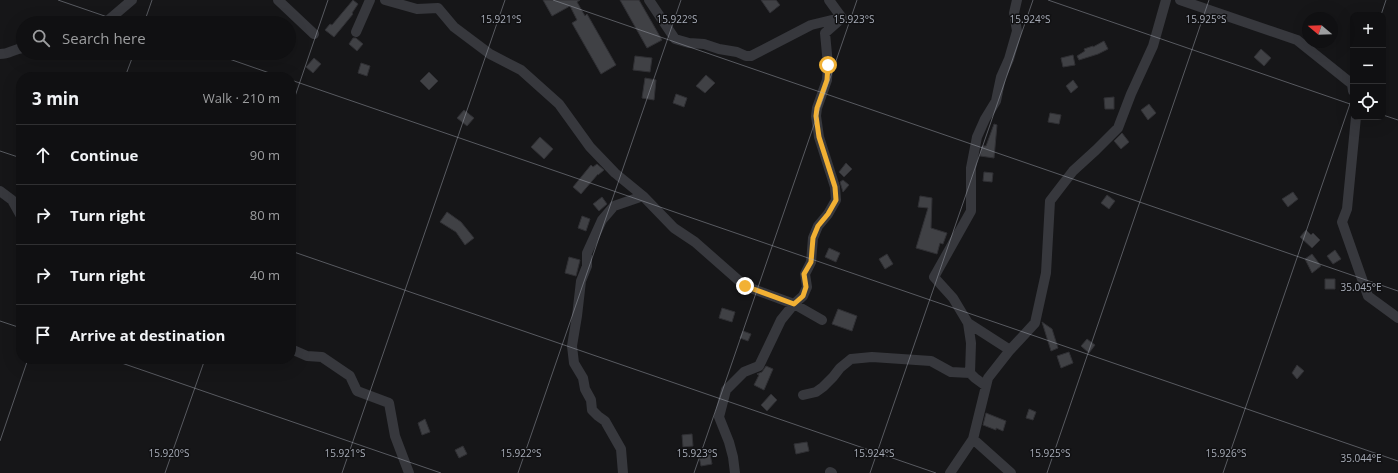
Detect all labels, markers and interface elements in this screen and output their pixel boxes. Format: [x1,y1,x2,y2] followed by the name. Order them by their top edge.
[481,12,521,26] text: 15.921°S
[657,12,697,26] text: 15.922°S
[834,12,874,26] text: 15.923°S
[1010,12,1050,26] text: 15.924°S
[1186,12,1226,26] text: 15.925°S
[1302,12,1338,48] north arrow
[1350,12,1386,120] map controls
[1350,12,1386,48] button: +
[16,16,296,60] search box
[30,27,52,49] icon: search
[62,28,146,48] text: Search here
[1350,48,1386,84] button: −
[819,56,837,74] route start
[1350,84,1386,120] button: locate
[32,87,79,110] text: 3 min
[203,89,280,107] text: Walk · 210 m
[32,144,54,166] icon: ahead
[70,145,138,165] text: Continue
[250,146,280,164] text: 90 m
[32,204,54,226] icon: right
[70,205,145,225] text: Turn right
[250,206,280,224] text: 80 m
[32,264,54,286] icon: right
[70,265,145,285] text: Turn right
[250,266,280,284] text: 40 m
[736,277,754,295] route end
[1340,280,1382,294] text: 35.045°E
[32,324,54,346] icon: arrive
[70,325,225,345] text: Arrive at destination
[149,446,189,460] text: 15.920°S
[325,446,365,460] text: 15.921°S
[501,446,541,460] text: 15.922°S
[677,446,717,460] text: 15.923°S
[854,446,894,460] text: 15.924°S
[1030,446,1070,460] text: 15.925°S
[1206,446,1246,460] text: 15.926°S
[1340,451,1382,465] text: 35.044°E

